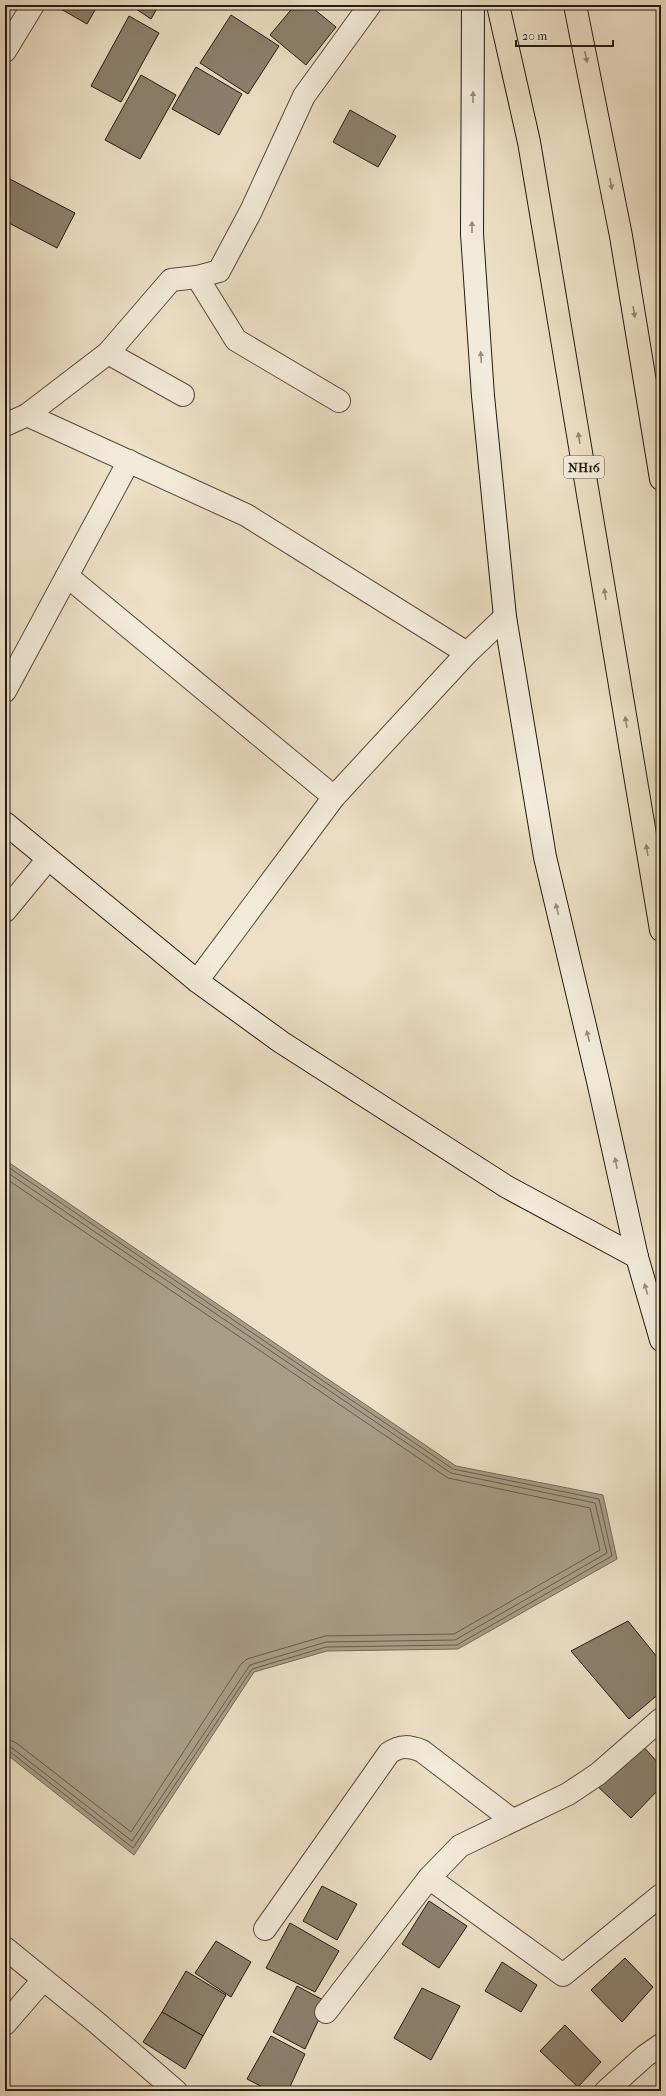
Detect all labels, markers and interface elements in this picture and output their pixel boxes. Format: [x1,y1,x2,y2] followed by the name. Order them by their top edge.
[516,22,613,48] scale bar
[522,29,547,43] text: 20 m
[583,51,589,63] one-way arrow
[470,90,476,103] one-way arrow
[609,178,615,191] one-way arrow
[469,220,475,233] one-way arrow
[631,306,637,319] one-way arrow
[477,351,484,363] one-way arrow
[576,432,582,444] one-way arrow
[564,456,604,478] road number: NH16
[602,588,608,600] one-way arrow
[623,716,629,728] one-way arrow
[644,844,650,856] one-way arrow
[554,903,560,915] one-way arrow
[584,1030,590,1042] one-way arrow
[613,1156,619,1169] one-way arrow
[643,1283,649,1295] one-way arrow

